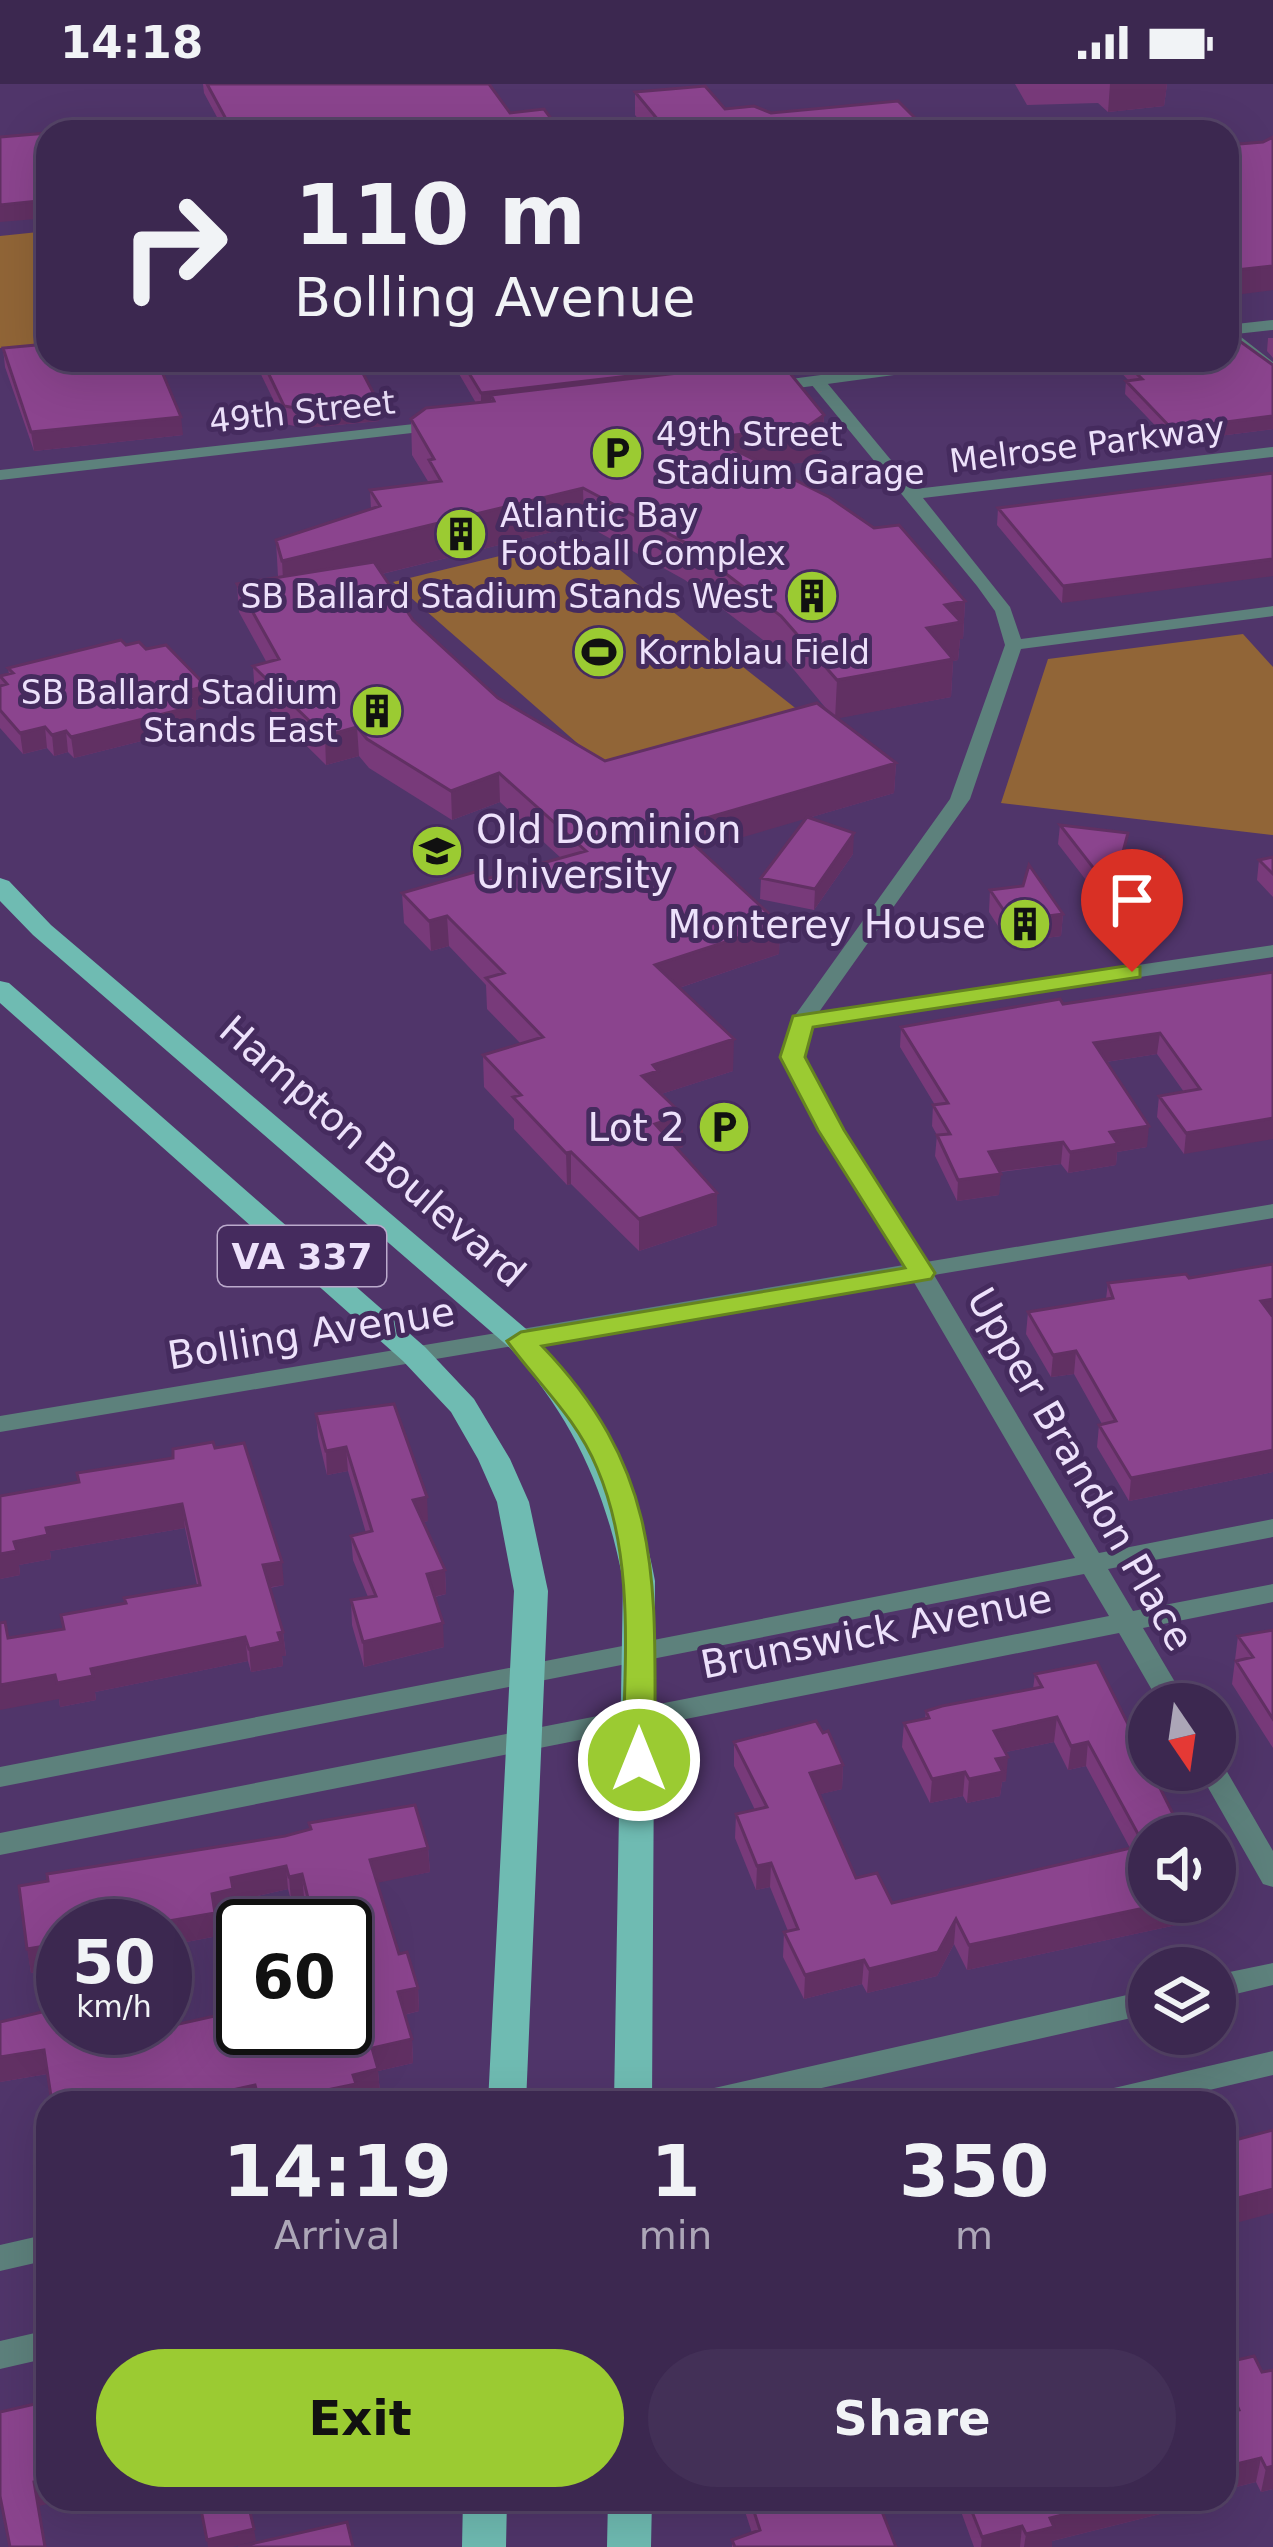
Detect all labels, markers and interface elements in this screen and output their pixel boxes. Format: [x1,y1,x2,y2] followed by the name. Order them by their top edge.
[60,16,203,69] text: 14:18
[294,166,586,264] text: 110 m
[96,168,252,324] icon: right
[294,266,695,329] text: Bolling Avenue
[207,382,397,441] street label: 49th Street
[947,408,1227,481] street label: Melrose Parkway
[656,415,925,492] place label: 49th Street Stadium Garage
[589,425,645,481] parking icon: 49th Street Stadium Garage
[500,496,786,573] place label: Atlantic Bay Football Complex
[433,506,489,562] building icon: Atlantic Bay Football Complex
[784,568,840,624] building icon: SB Ballard Stadium Stands West
[241,577,773,616] place label: SB Ballard Stadium Stands West
[571,624,627,680] sports icon: Kornblau Field
[638,633,870,672] place label: Kornblau Field
[21,673,338,750] place label: SB Ballard Stadium Stands East
[349,683,405,739] building icon: SB Ballard Stadium Stands East
[476,807,742,897] place label: Old Dominion University
[409,823,465,879] school or university icon: Old Dominion University
[1081,849,1183,972] pin
[1099,867,1165,933] icon: arrive
[997,896,1053,952] building icon: Monterey House
[668,902,986,947] place label: Monterey House
[211,1007,534,1296] street label: Hampton Boulevard
[696,1099,752,1155] parking icon: Lot 2
[588,1105,685,1150] place label: Lot 2
[218,1226,386,1286] road number: VA 337
[958,1280,1203,1659] street label: Upper Brandon Place
[164,1289,458,1378] street label: Bolling Avenue
[697,1575,1055,1688] street label: Brunswick Avenue
[1128,1683,1236,1791] north arrow
[1128,1683,1236,2055] map controls
[576,1697,702,1823] position arrow
[1128,1815,1236,1923] button: sound
[216,1899,372,2055] speed limit sign: 60
[72,1927,156,1997] text: 50
[1128,1947,1236,2055] button: layers
[76,1989,152,2024] text: km/h
[223,2129,452,2213] text: 14:19
[650,2129,700,2213] text: 1
[899,2129,1049,2213] text: 350
[274,2213,401,2258] text: Arrival
[639,2213,712,2258] text: min
[955,2213,993,2258] text: m
[96,2349,624,2487] button: Exit
[648,2349,1176,2487] button: Share

